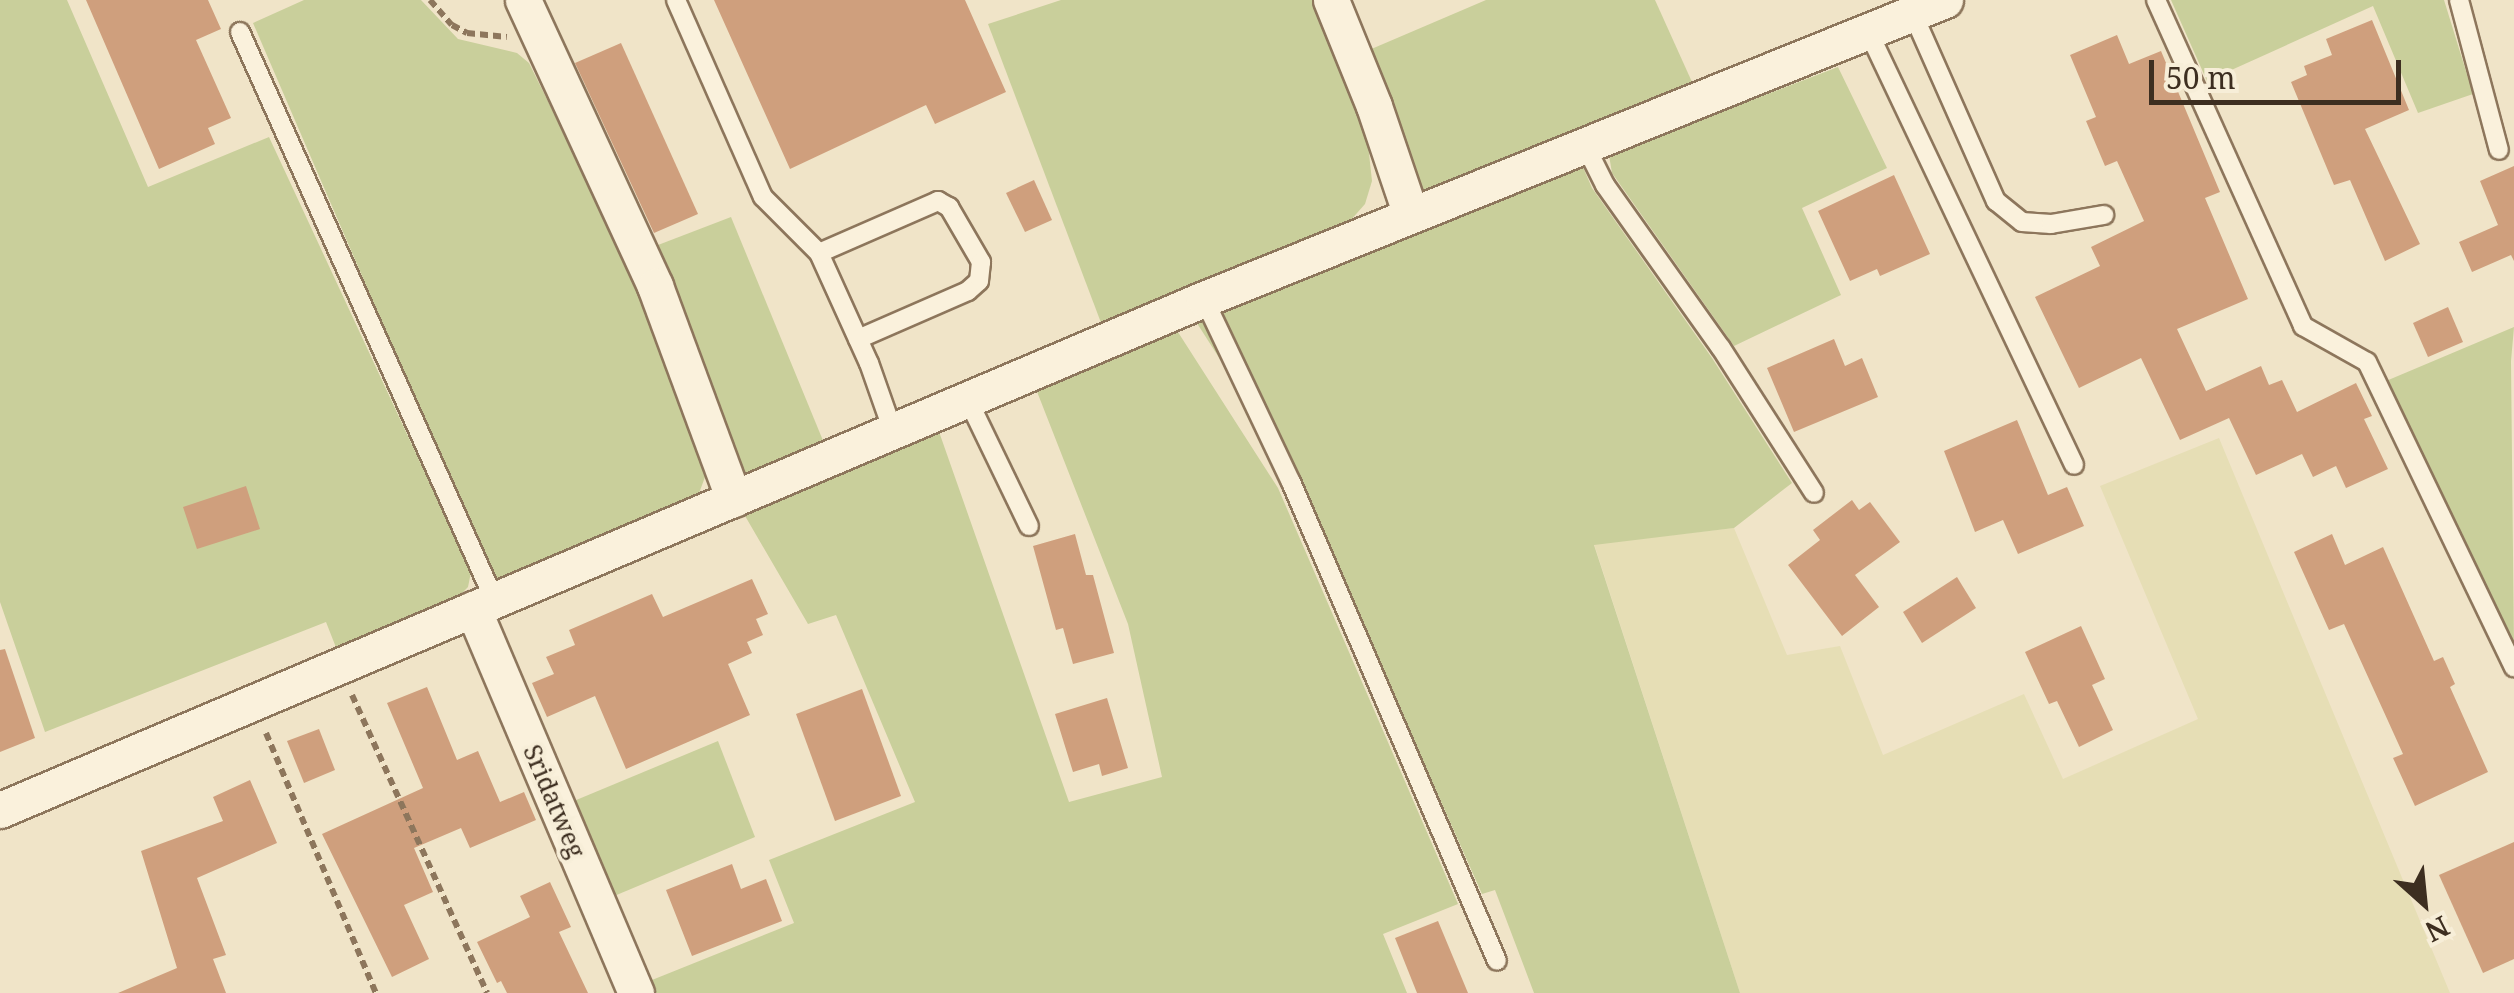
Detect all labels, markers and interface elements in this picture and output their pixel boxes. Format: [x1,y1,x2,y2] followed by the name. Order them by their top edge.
[2154,40,2406,102] scale bar
[2166,57,2236,98] text: 50 m
[518,740,592,862] street label: Sridatweg
[2374,853,2474,953] north arrow
[2419,908,2456,952] text: N

